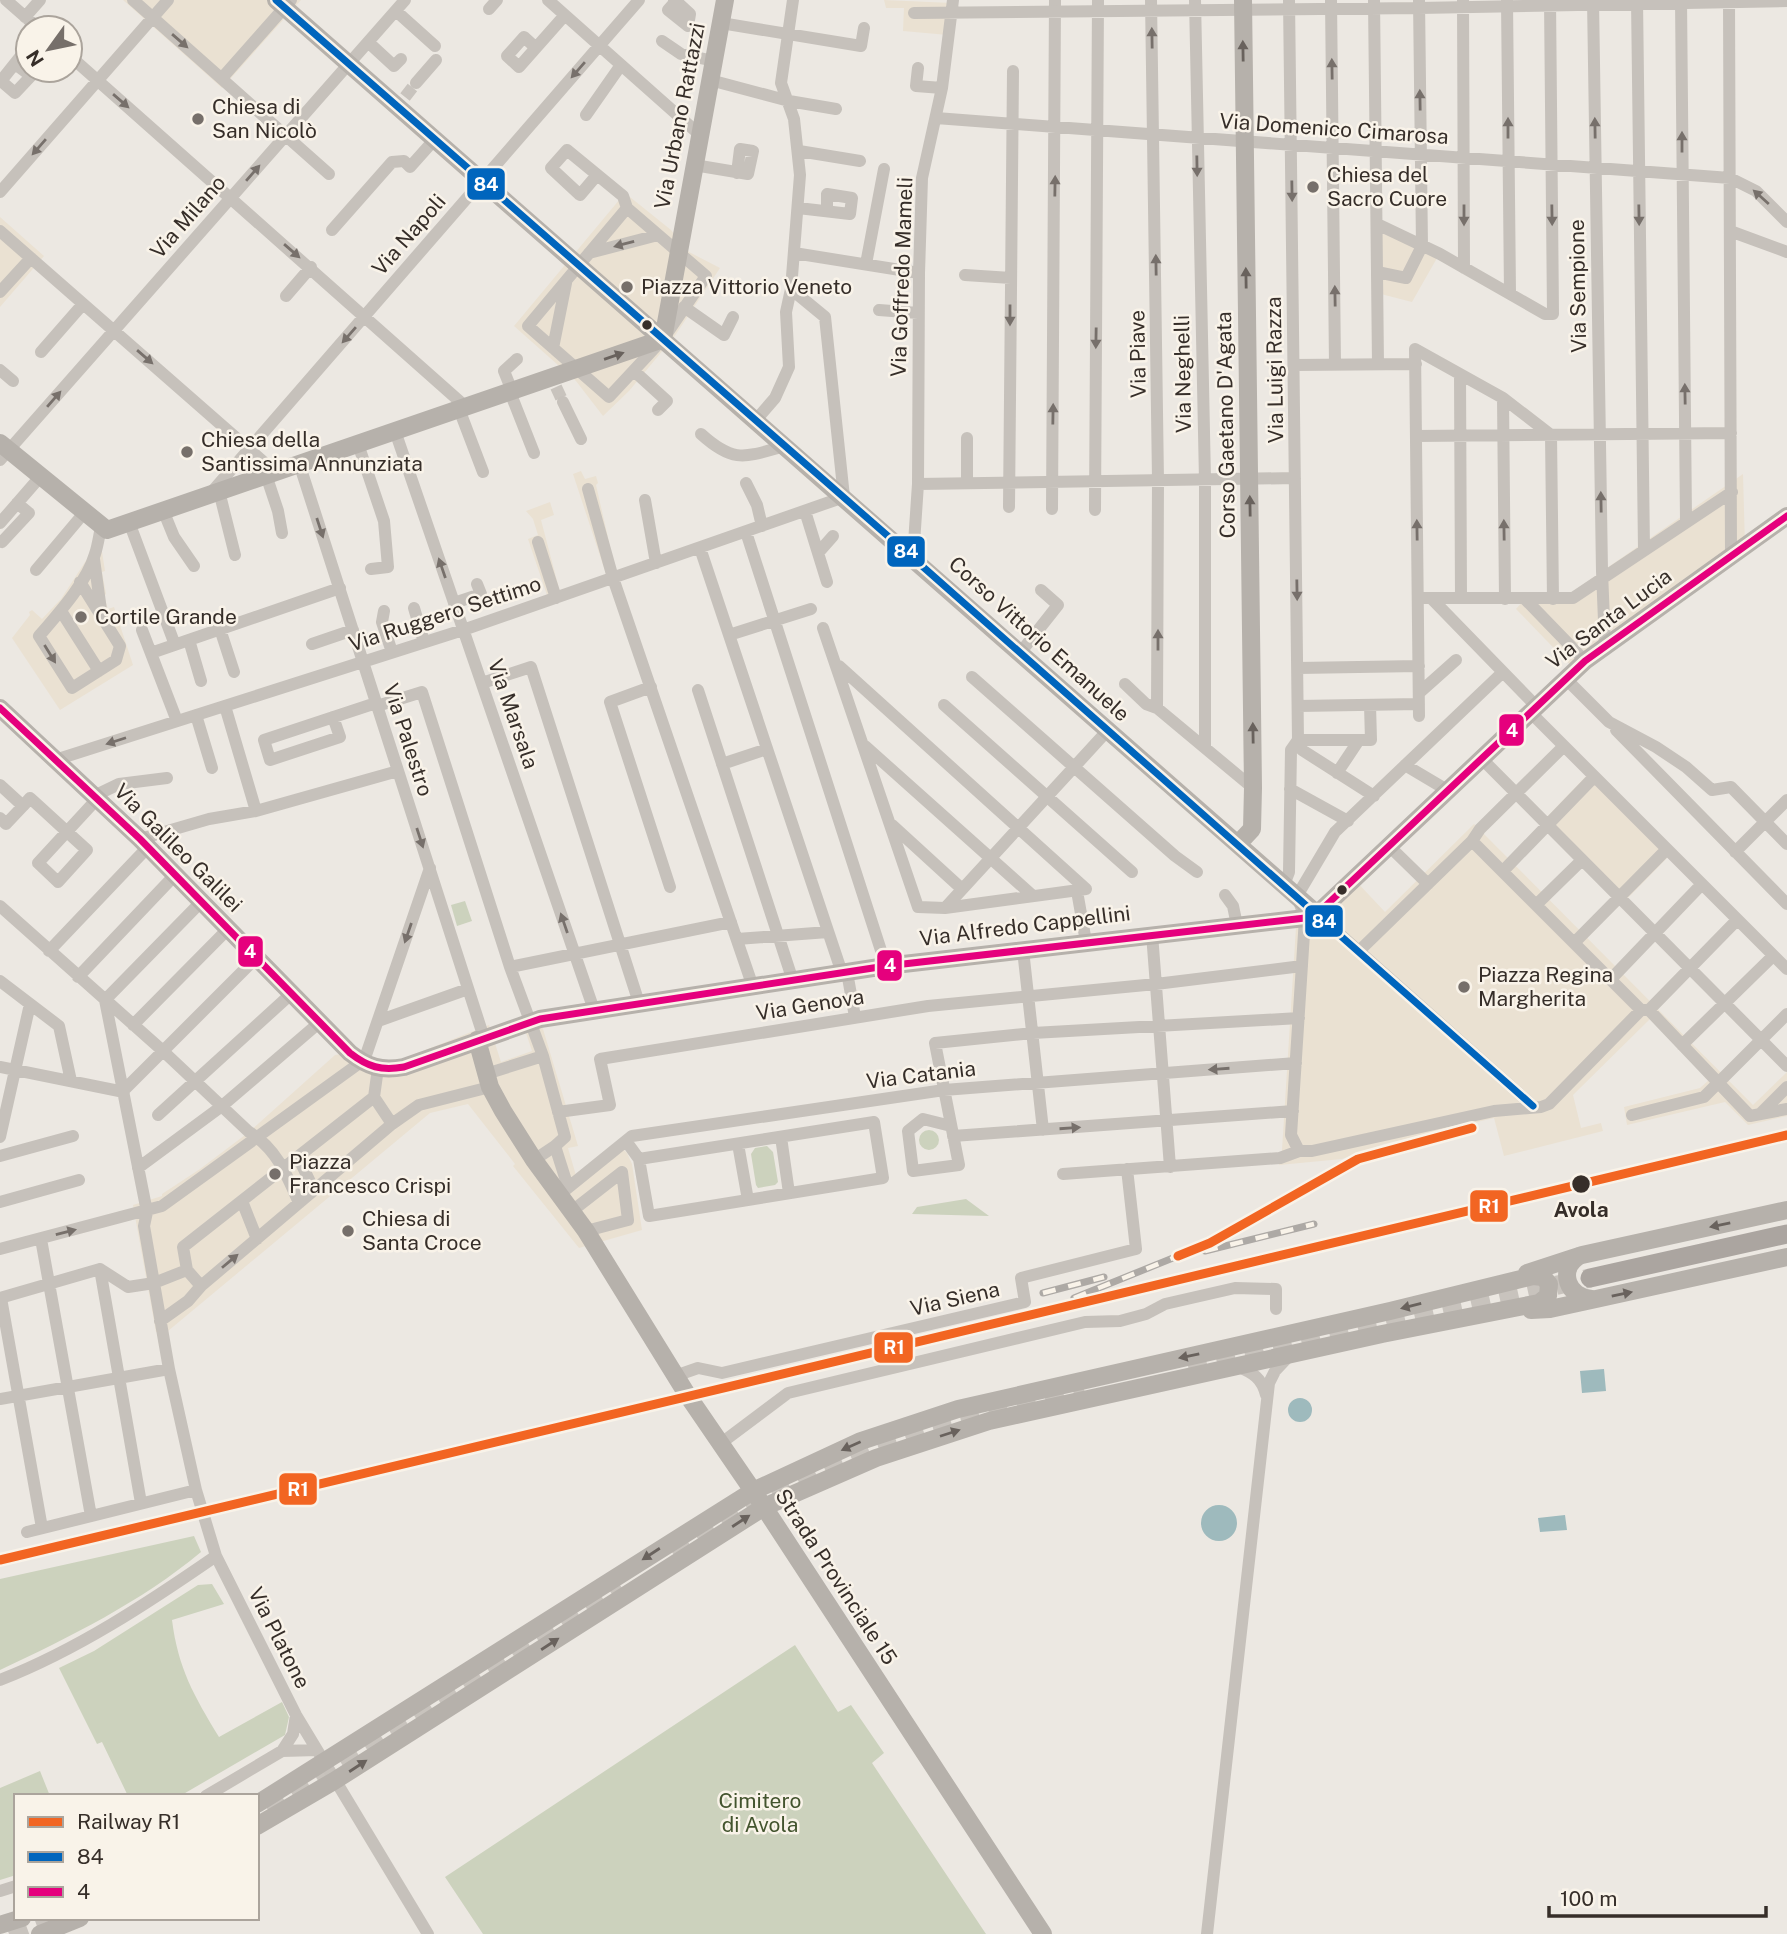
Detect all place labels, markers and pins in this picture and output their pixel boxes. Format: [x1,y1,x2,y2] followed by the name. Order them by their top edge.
[212,94,317,143] place label: Chiesa di San Nicolò
[190,111,206,127] marker: Chiesa di San Nicolò
[1327,162,1447,211] place label: Chiesa del Sacro Cuore
[1305,179,1321,195] marker: Chiesa del Sacro Cuore
[641,274,852,299] place label: Piazza Vittorio Veneto
[619,279,635,295] marker: Piazza Vittorio Veneto
[640,318,654,332] unlabelled marker
[201,427,423,476] place label: Chiesa della Santissima Annunziata
[179,444,195,460] marker: Chiesa della Santissima Annunziata
[95,604,237,629] place label: Cortile Grande
[73,609,89,625] marker: Cortile Grande
[1335,883,1349,897] unlabelled marker
[1478,962,1613,1011] place label: Piazza Regina Margherita
[1456,979,1472,995] marker: Piazza Regina Margherita
[289,1149,451,1198] place label: Piazza Francesco Crispi
[267,1166,283,1182] marker: Piazza Francesco Crispi
[1570,1173,1592,1195] marker: Avola
[1553,1197,1609,1222] place label: Avola
[362,1206,482,1255] place label: Chiesa di Santa Croce
[340,1223,356,1239] marker: Chiesa di Santa Croce

